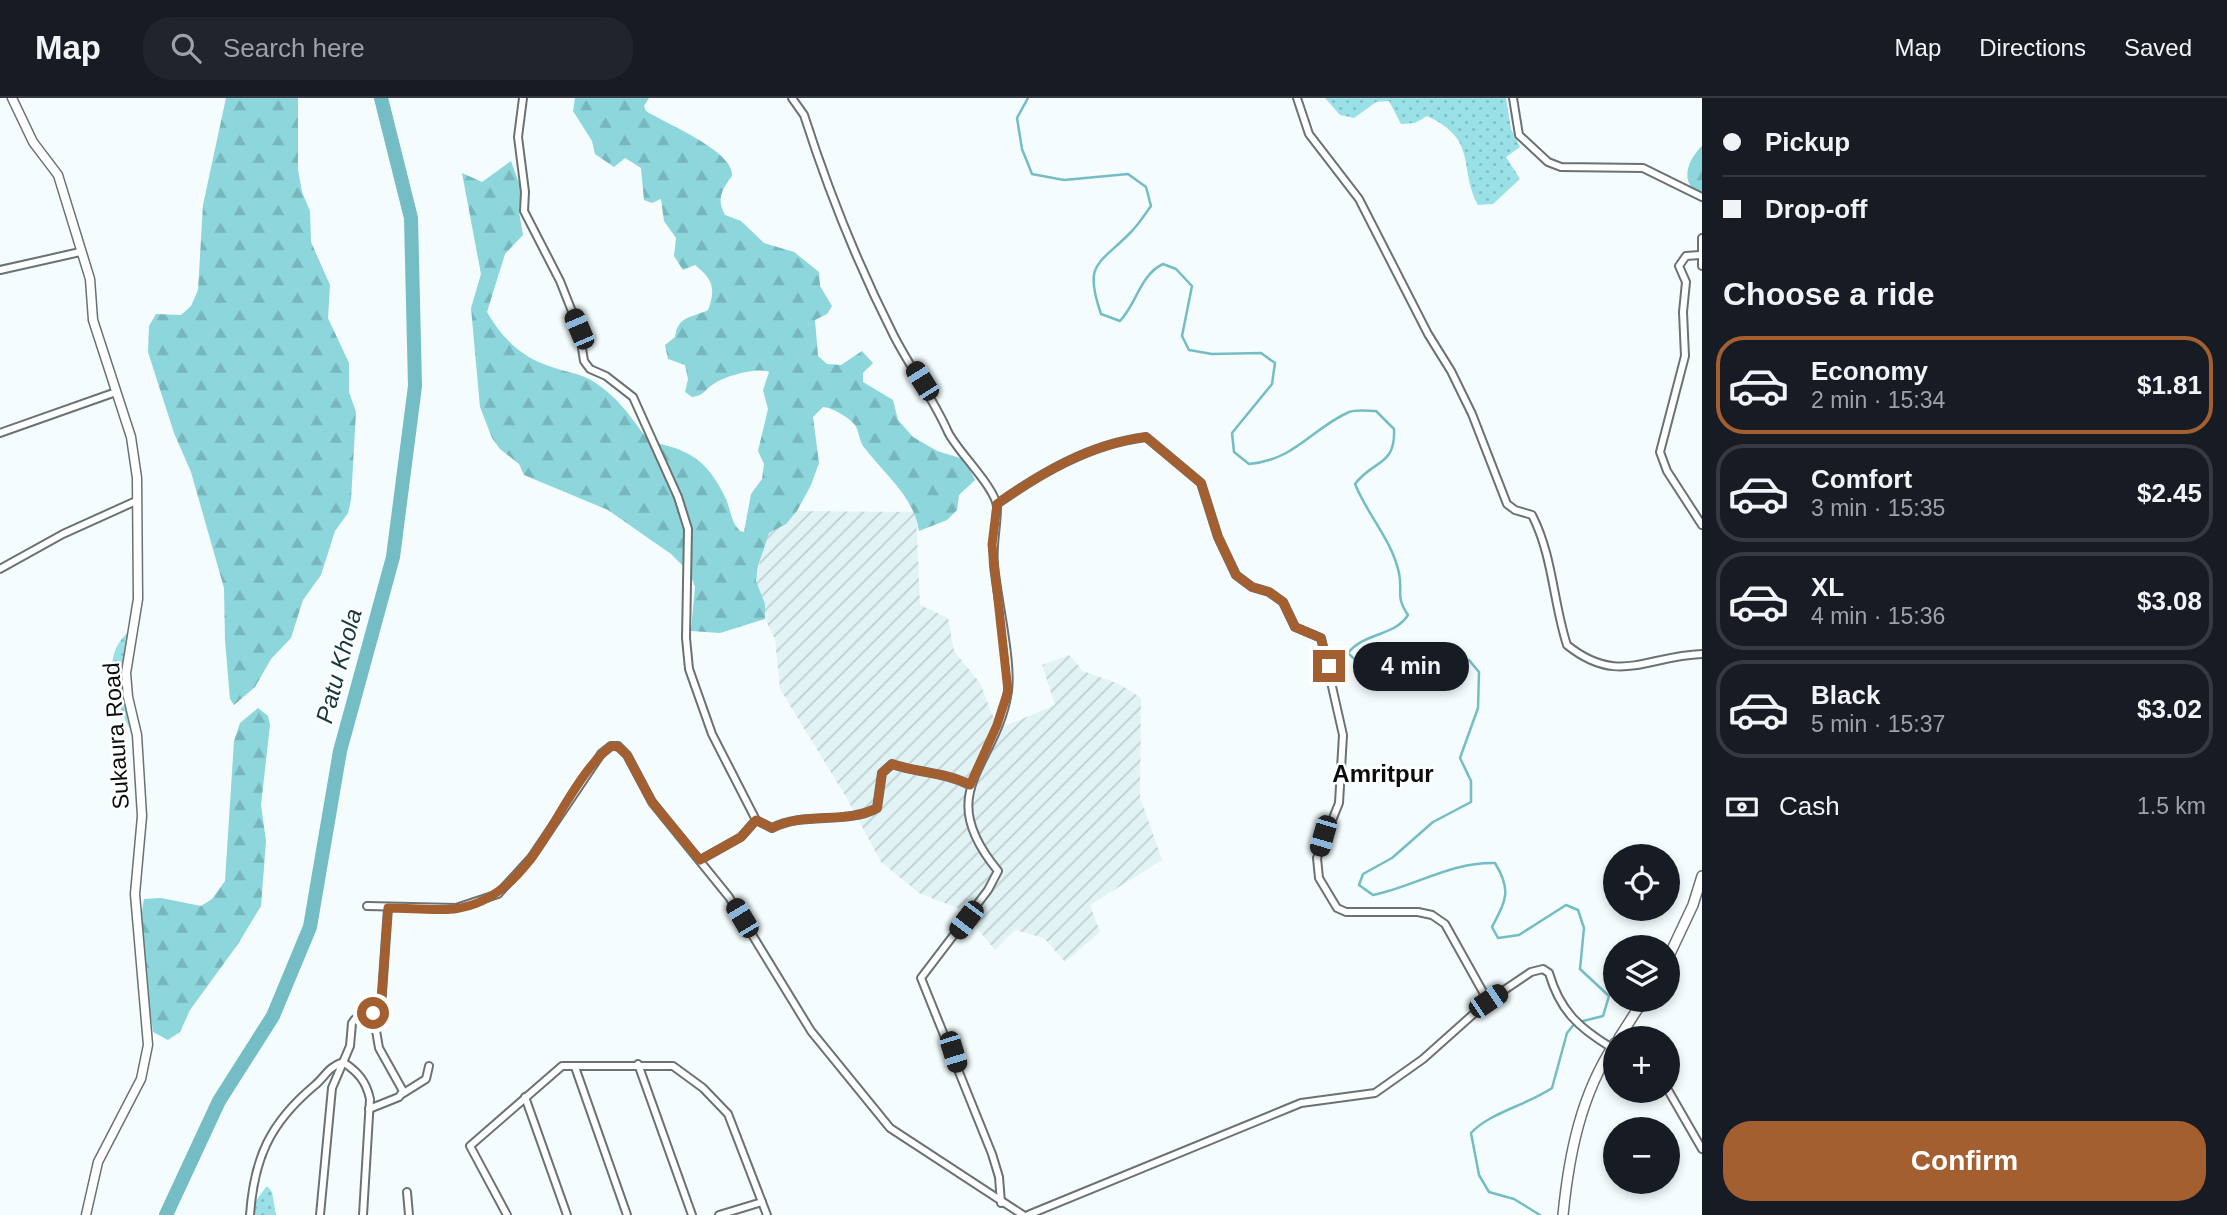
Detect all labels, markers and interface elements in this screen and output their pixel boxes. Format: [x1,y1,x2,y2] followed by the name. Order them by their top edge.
[143,17,633,80] search box
[35,29,101,66] text: Map
[167,29,205,67] icon: search
[223,33,365,63] text: Search here
[1895,34,1941,61] text: Map
[1979,34,2086,61] text: Directions
[2124,34,2192,61] text: Saved
[1765,127,1850,157] text: Pickup
[1765,194,1868,224] text: Drop-off
[1723,276,1935,312] text: Choose a ride
[562,306,597,352] car
[1727,354,1790,417] icon: car
[1811,356,1928,386] text: Economy
[902,358,943,404] car
[2137,370,2202,400] text: $1.81
[1811,387,1945,413] text: 2 min · 15:34
[1727,462,1790,525] icon: car
[1811,464,1912,494] text: Comfort
[2137,478,2202,508] text: $2.45
[1811,495,1945,521] text: 3 min · 15:35
[1727,570,1790,633] icon: car
[1811,572,1844,602] text: XL
[2137,586,2202,616] text: $3.08
[1811,603,1945,629] text: 4 min · 15:36
[310,606,367,726] water label: Patu Khola
[1354,642,1469,690] callout: 4 min
[1313,650,1345,682] route end
[1381,653,1441,679] text: 4 min
[98,662,134,810] street label: Sukaura Road
[1727,678,1790,741] icon: car
[1811,680,1880,710] text: Black
[2137,694,2202,724] text: $3.02
[1811,711,1945,737] text: 5 min · 15:37
[1332,760,1434,787] district label: Amritpur
[1723,788,1761,826] icon: cash
[1779,791,1840,821] text: Cash
[2137,793,2206,819] text: 1.5 km
[1308,813,1339,859] car
[1603,844,1680,1194] map controls
[1603,844,1680,921] button: locate
[723,895,762,941] car
[945,897,988,943] car
[1603,935,1680,1012] button: layers
[1465,981,1512,1021] car
[357,997,389,1029] route start
[1603,1026,1680,1103] button: +
[937,1029,970,1075] car
[1603,1117,1680,1194] button: −
[1723,1121,2206,1201] button: Confirm

